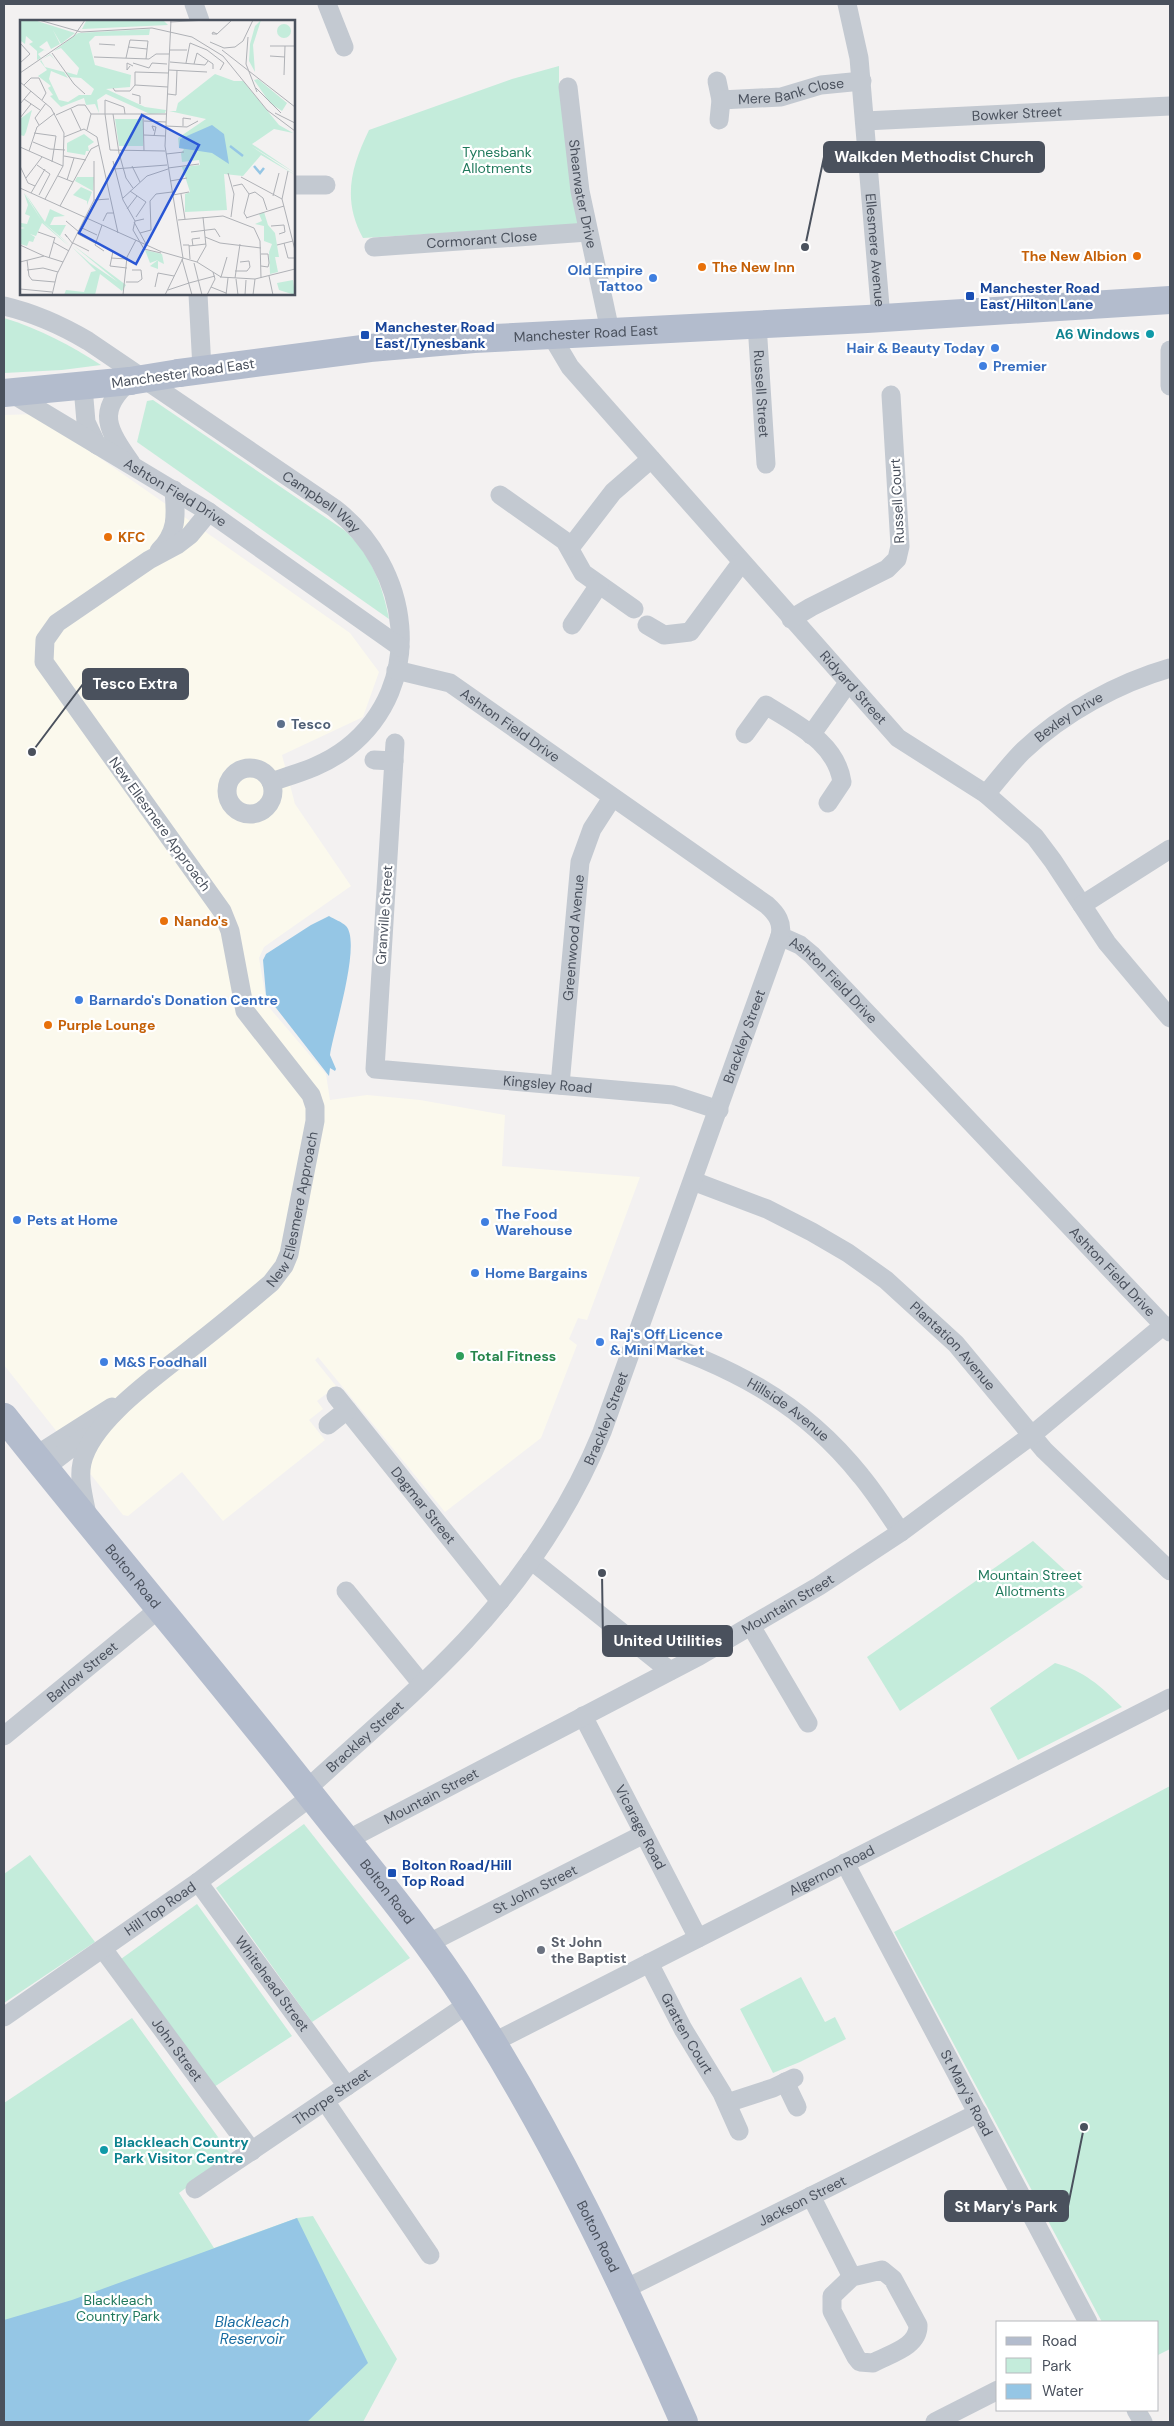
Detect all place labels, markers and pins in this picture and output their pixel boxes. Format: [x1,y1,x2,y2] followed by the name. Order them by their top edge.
[824,142,1044,172] callout: Walkden Methodist Church
[1021,247,1127,265] place label: The New Albion
[1131,250,1143,262] marker: The New Albion
[712,258,795,276] place label: The New Inn
[567,261,643,295] place label: Old Empire Tattoo
[696,261,708,273] marker: The New Inn
[647,272,659,284] marker: Old Empire Tattoo
[980,279,1100,313] place label: Manchester Road East/Hilton Lane
[964,290,976,302] marker: Manchester Road East/Hilton Lane
[375,318,495,352] place label: Manchester Road East/Tynesbank
[1055,325,1140,343] place label: A6 Windows
[1144,328,1156,340] marker: A6 Windows
[359,329,371,341] marker: Manchester Road East/Tynesbank
[847,339,986,357] place label: Hair & Beauty Today
[989,342,1001,354] marker: Hair & Beauty Today
[993,357,1047,375] place label: Premier
[977,360,989,372] marker: Premier
[118,528,145,546] place label: KFC
[102,531,114,543] marker: KFC
[83,669,188,699] callout: Tesco Extra
[291,715,331,733] place label: Tesco
[275,718,287,730] marker: Tesco
[174,912,228,930] place label: Nando's
[158,915,170,927] marker: Nando's
[89,991,278,1009] place label: Barnardo's Donation Centre
[73,994,85,1006] marker: Barnardo's Donation Centre
[58,1016,155,1034] place label: Purple Lounge
[42,1019,54,1031] marker: Purple Lounge
[495,1205,572,1239] place label: The Food Warehouse
[27,1211,118,1229] place label: Pets at Home
[11,1214,23,1226] marker: Pets at Home
[479,1216,491,1228] marker: The Food Warehouse
[485,1264,588,1282] place label: Home Bargains
[469,1267,481,1279] marker: Home Bargains
[610,1325,723,1359] place label: Raj's Off Licence & Mini Market
[594,1336,606,1348] marker: Raj's Off Licence & Mini Market
[470,1347,556,1365] place label: Total Fitness
[454,1350,466,1362] marker: Total Fitness
[114,1353,207,1371] place label: M&S Foodhall
[98,1356,110,1368] marker: M&S Foodhall
[603,1626,732,1656] callout: United Utilities
[402,1856,512,1890] place label: Bolton Road/Hill Top Road
[386,1867,398,1879] marker: Bolton Road/Hill Top Road
[551,1933,627,1967] place label: St John the Baptist
[535,1944,547,1956] marker: St John the Baptist
[114,2133,249,2167] place label: Blackleach Country Park Visitor Centre
[98,2144,110,2156] marker: Blackleach Country Park Visitor Centre
[945,2191,1068,2221] callout: St Mary's Park

